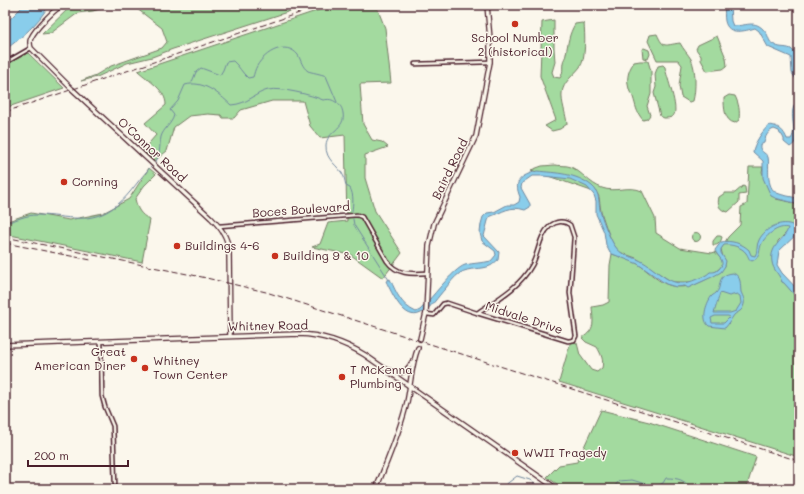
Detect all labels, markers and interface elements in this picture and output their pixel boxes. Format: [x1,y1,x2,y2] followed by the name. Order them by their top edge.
[510,19,520,29] marker: School Number 2 (historical)
[471,29,559,59] place label: School Number 2 (historical)
[115,113,191,185] street label: O'Connor Road
[427,135,471,202] street label: Baird Road
[72,173,118,189] place label: Corning
[59,177,69,187] marker: Corning
[252,198,351,220] street label: Boces Boulevard
[185,237,260,253] place label: Buildings 4-6
[172,241,182,251] marker: Buildings 4-6
[283,247,369,263] place label: Building 9 & 10
[270,251,280,261] marker: Building 9 & 10
[483,297,565,337] street label: Midvale Drive
[228,316,309,334] street label: Whitney Road
[34,343,126,373] place label: Great American Diner
[153,352,228,382] place label: Whitney Town Center
[129,354,139,364] marker: Great American Diner
[350,361,413,391] place label: T McKenna Plumbing
[140,363,150,373] marker: Whitney Town Center
[337,372,347,382] marker: T McKenna Plumbing
[28,442,128,468] scale bar
[523,444,607,460] place label: WWII Tragedy
[34,447,69,463] text: 200 m
[510,448,520,458] marker: WWII Tragedy

